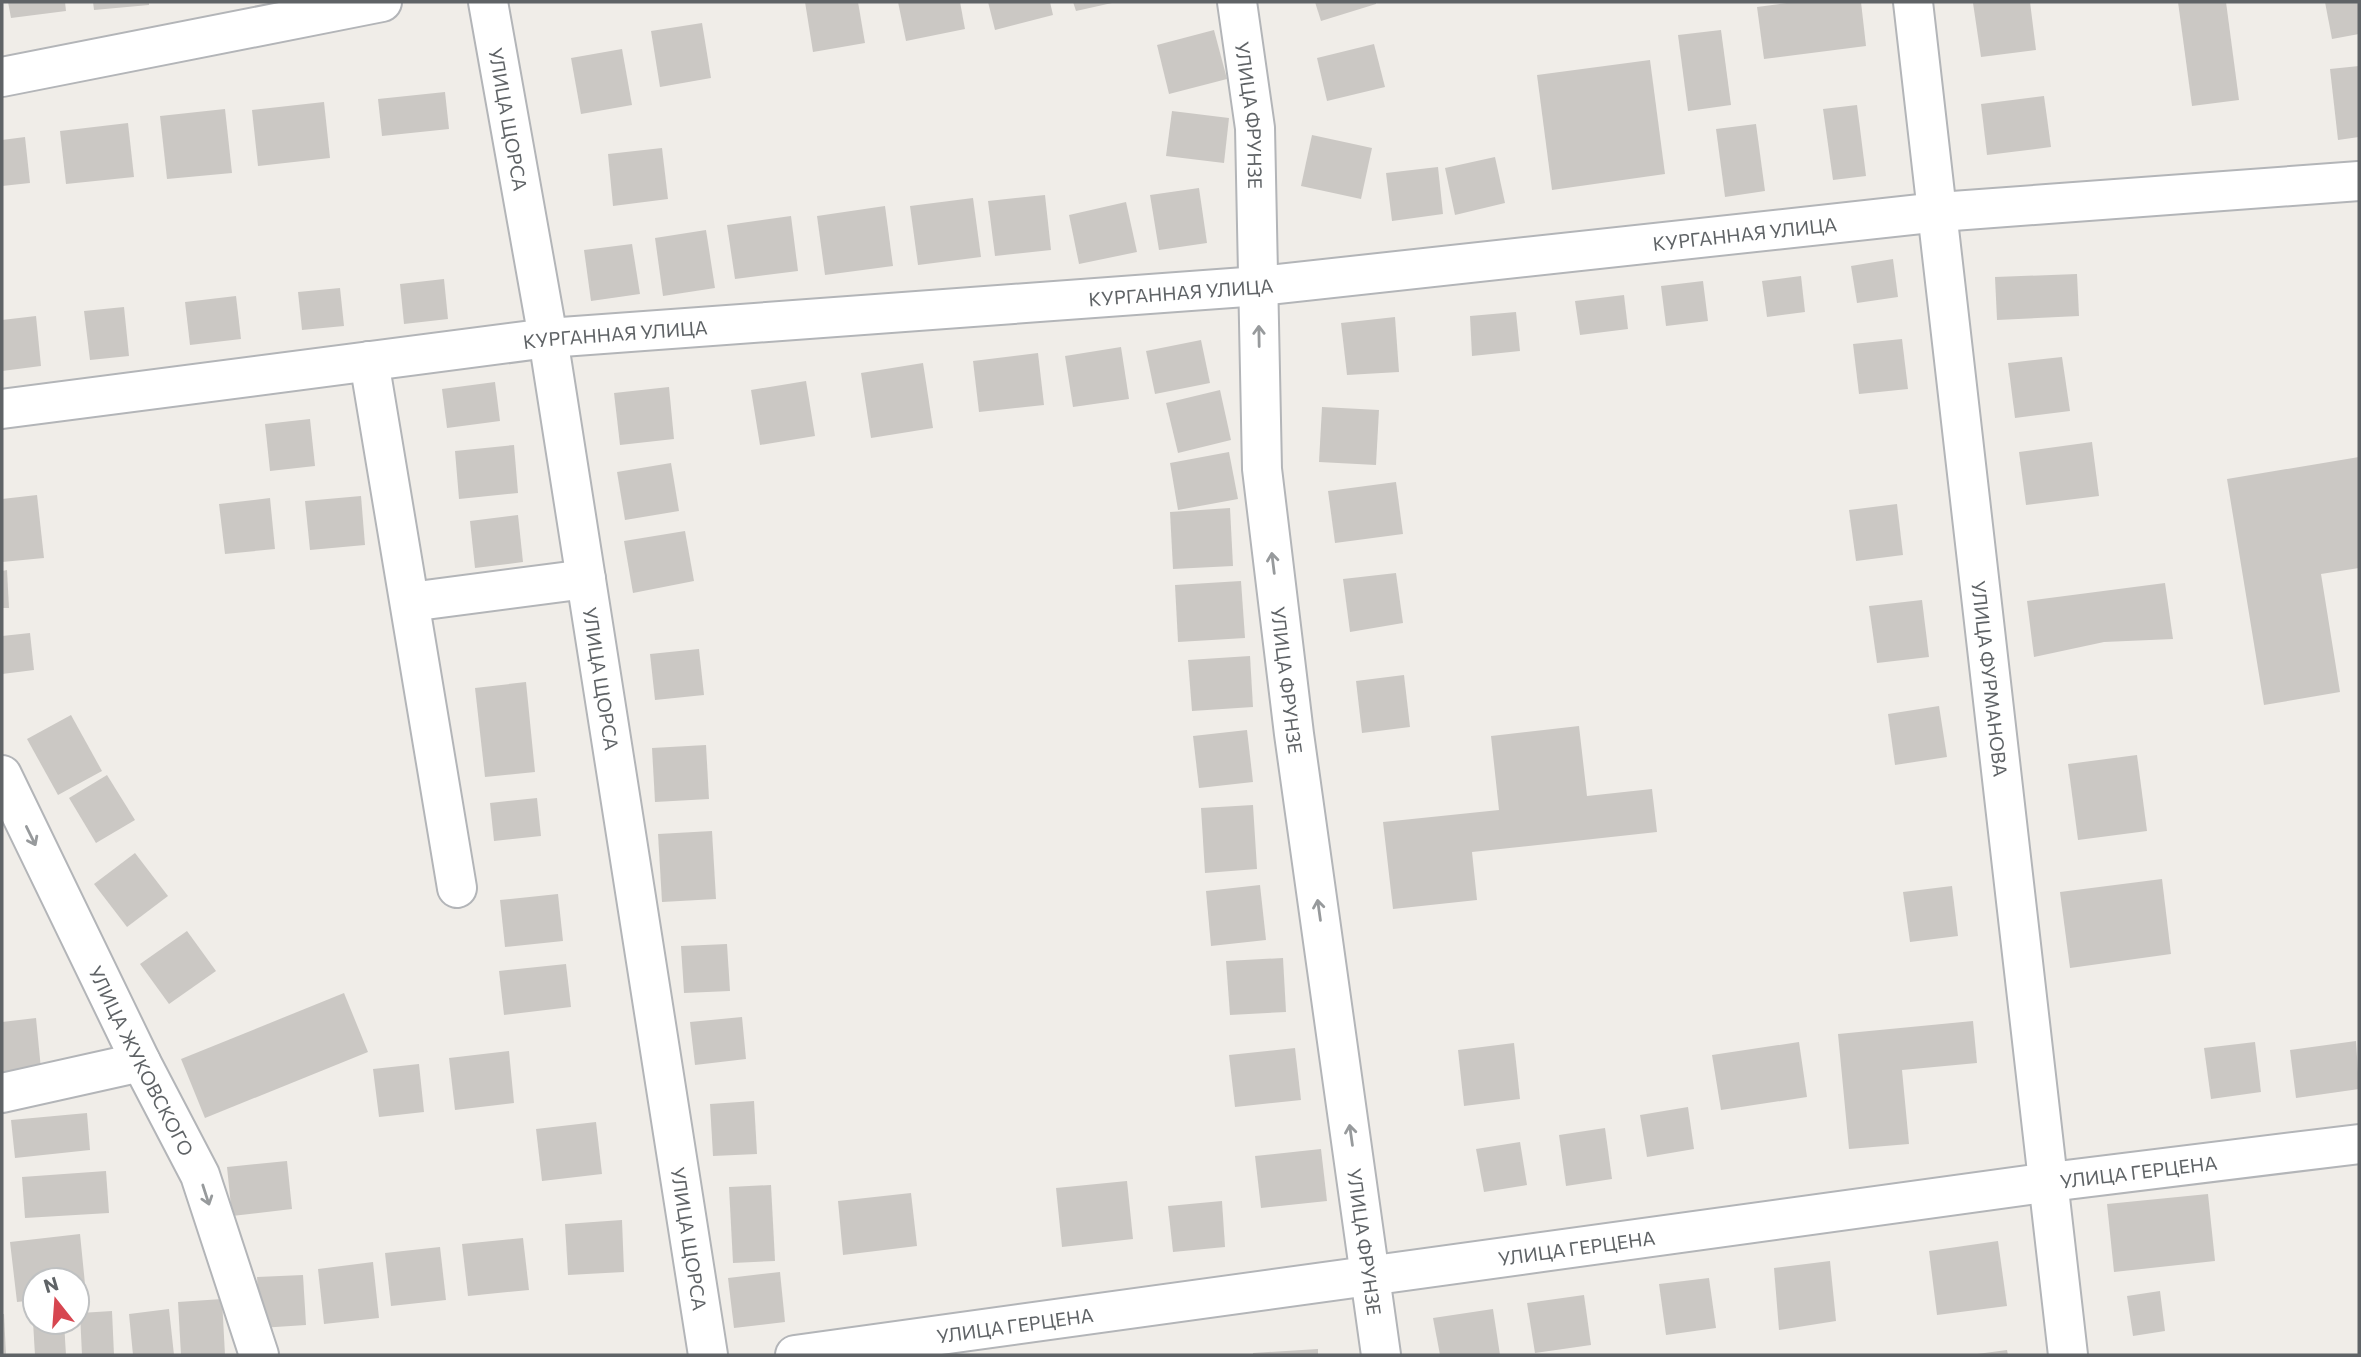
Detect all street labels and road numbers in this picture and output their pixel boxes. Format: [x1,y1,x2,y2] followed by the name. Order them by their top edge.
[1231,40,1268,189] street label: УЛИЦА ФРУНЗЕ
[485,46,533,193] street label: УЛИЦА ЩОРСА
[1651,212,1838,255] street label: КУРГАННАЯ УЛИЦА
[1088,273,1274,310] street label: КУРГАННАЯ УЛИЦА
[522,315,708,353] street label: КУРГАННАЯ УЛИЦА
[1968,579,2013,778] street label: УЛИЦА ФУРМАНОВА
[579,605,624,752] street label: УЛИЦА ЩОРСА
[1267,605,1308,755] street label: УЛИЦА ФРУНЗЕ
[85,962,199,1159] street label: УЛИЦА ЖУКОВСКОГО
[2059,1150,2218,1192] street label: УЛИЦА ГЕРЦЕНА
[667,1165,712,1312] street label: УЛИЦА ЩОРСА
[1343,1167,1387,1317] street label: УЛИЦА ФРУНЗЕ
[1497,1225,1657,1269] street label: УЛИЦА ГЕРЦЕНА
[935,1302,1095,1347] street label: УЛИЦА ГЕРЦЕНА

